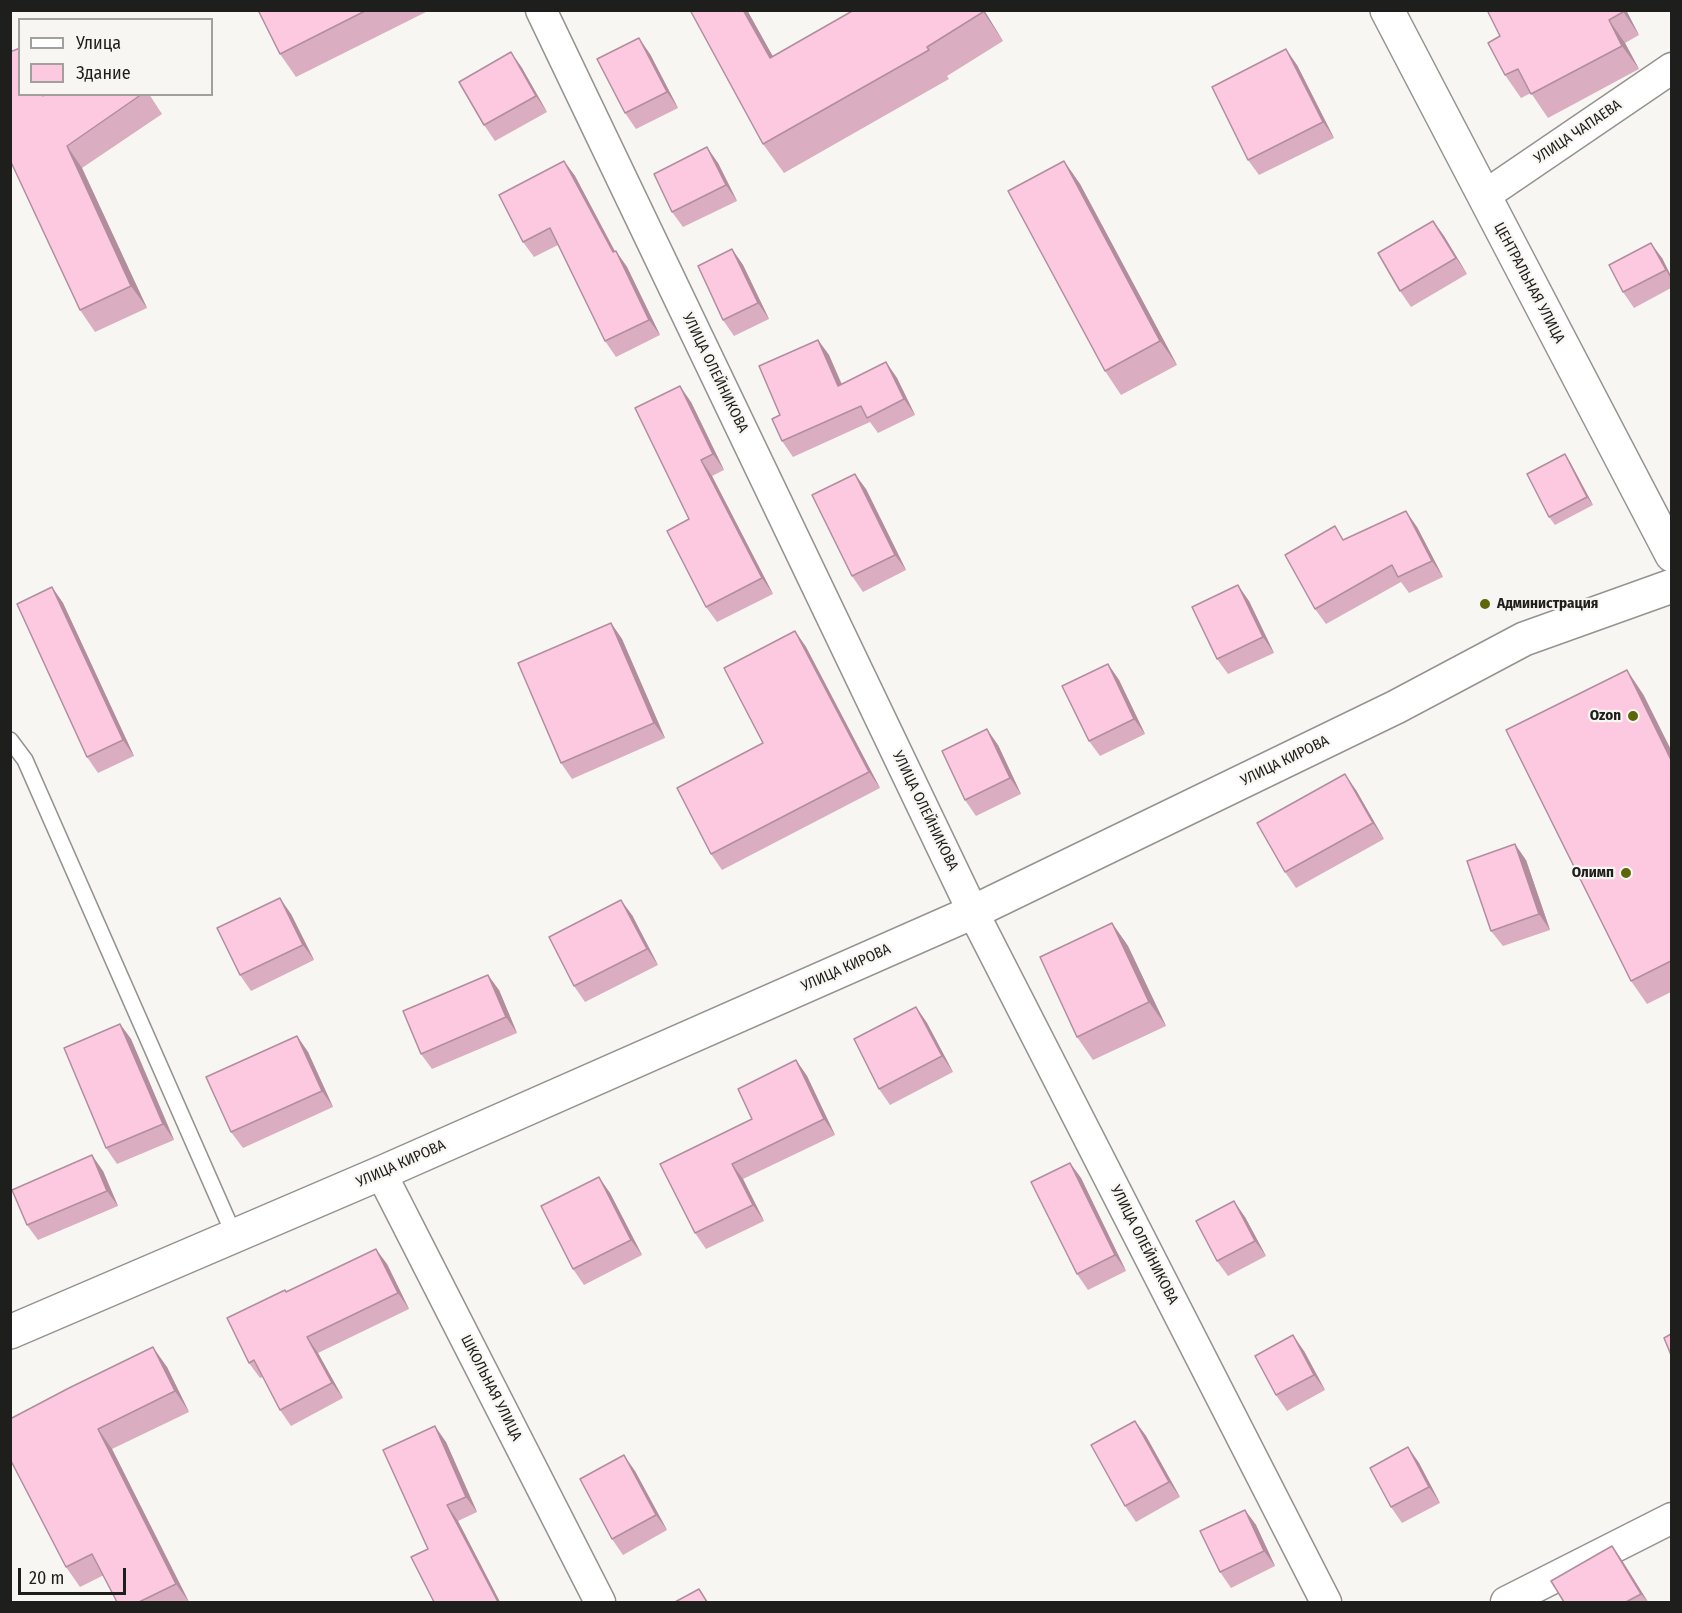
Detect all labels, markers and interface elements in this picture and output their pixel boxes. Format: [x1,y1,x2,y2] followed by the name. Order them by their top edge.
[18,18,213,96] legend
[76,32,121,54] text: Улица
[76,62,131,84] text: Здание
[1531,96,1625,168] street label: УЛИЦА ЧАПАЕВА
[1490,220,1568,346] street label: ЦЕНТРАЛЬНАЯ УЛИЦА
[678,310,752,436] street label: УЛИЦА ОЛЕЙНИКОВА
[1497,595,1598,613] place label: Администрация
[1478,597,1492,611] marker: Администрация
[1590,707,1621,725] place label: Ozon
[1626,709,1640,723] marker: Ozon
[1238,732,1332,790] street label: УЛИЦА КИРОВА
[888,748,962,874] street label: УЛИЦА ОЛЕЙНИКОВА
[1572,864,1614,882] place label: Олимп
[1619,866,1633,880] marker: Олимп
[799,940,893,996] street label: УЛИЦА КИРОВА
[354,1136,448,1192] street label: УЛИЦА КИРОВА
[1106,1183,1182,1307] street label: УЛИЦА ОЛЕЙНИКОВА
[457,1332,525,1444] street label: ШКОЛЬНАЯ УЛИЦА
[21,1556,129,1594] scale bar
[29,1567,64,1589] text: 20 m

